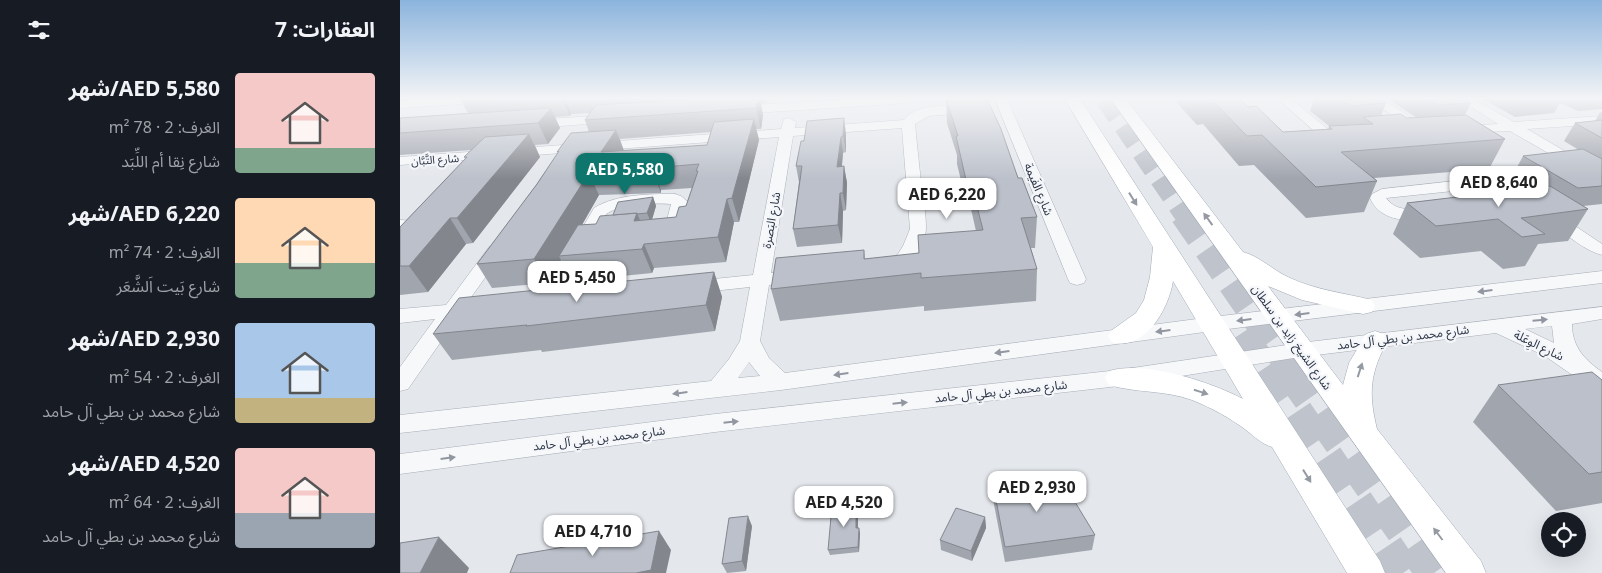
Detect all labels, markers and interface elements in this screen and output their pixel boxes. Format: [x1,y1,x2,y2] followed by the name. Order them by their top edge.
[275,15,375,43] text: العقارات: 7
[25,16,53,44] icon: filters
[69,74,220,102] text: AED 5,580/شهر
[275,93,335,153] icon: home
[109,116,220,138] text: الغرف: 2 · 78 m²
[121,150,220,172] text: شارع نِقا أم اللِّبَد
[410,150,460,169] street label: شارع التَّبَّان
[568,152,682,195] pin: AED 5,580
[586,158,664,180] text: AED 5,580
[1019,160,1058,218] street label: شارع الفَيمة
[1442,166,1556,208] pin: AED 8,640
[1460,171,1538,193] text: AED 8,640
[890,178,1004,220] pin: AED 6,220
[908,183,986,205] text: AED 6,220
[758,190,785,250] street label: شارع البَصرة
[1129,193,1138,206] one-way arrow
[69,199,220,227] text: AED 6,220/شهر
[1203,213,1214,226] one-way arrow
[275,218,335,278] icon: home
[109,241,220,263] text: الغرف: 2 · 74 m²
[520,260,634,303] pin: AED 5,450
[538,266,616,288] text: AED 5,450
[116,275,220,297] text: شارع بَيت اَلشَّعَر
[1247,281,1336,394] street label: شارع الشيخ زايد بن سلطان
[1476,287,1492,295] one-way arrow
[1294,310,1310,318] one-way arrow
[1236,316,1252,324] one-way arrow
[1532,316,1548,324] one-way arrow
[1336,320,1470,355] street label: شارع محمد بن بطي آل حامد
[69,324,220,352] text: AED 2,930/شهر
[1510,326,1567,366] street label: شارع الوِعَلة
[1155,327,1171,335] one-way arrow
[275,343,335,403] icon: home
[994,348,1010,356] one-way arrow
[1356,363,1364,378] one-way arrow
[109,366,220,388] text: الغرف: 2 · 54 m²
[833,370,849,378] one-way arrow
[934,376,1068,408] street label: شارع محمد بن بطي آل حامد
[1194,388,1209,396] one-way arrow
[672,389,688,397] one-way arrow
[892,399,908,407] one-way arrow
[42,400,220,422] text: شارع محمد بن بطي آل حامد
[723,418,739,426] one-way arrow
[532,421,666,456] street label: شارع محمد بن بطي آل حامد
[69,449,220,477] text: AED 4,520/شهر
[441,454,457,462] one-way arrow
[275,468,335,528] icon: home
[980,470,1094,513] pin: AED 2,930
[1303,470,1312,483] one-way arrow
[998,476,1076,498] text: AED 2,930
[787,486,901,528] pin: AED 4,520
[109,491,220,513] text: الغرف: 2 · 64 m²
[805,491,883,513] text: AED 4,520
[1541,512,1586,557] map controls
[1541,512,1586,557] button: locate
[536,514,650,557] pin: AED 4,710
[554,520,632,542] text: AED 4,710
[42,525,220,547] text: شارع محمد بن بطي آل حامد
[1433,528,1444,541] one-way arrow

